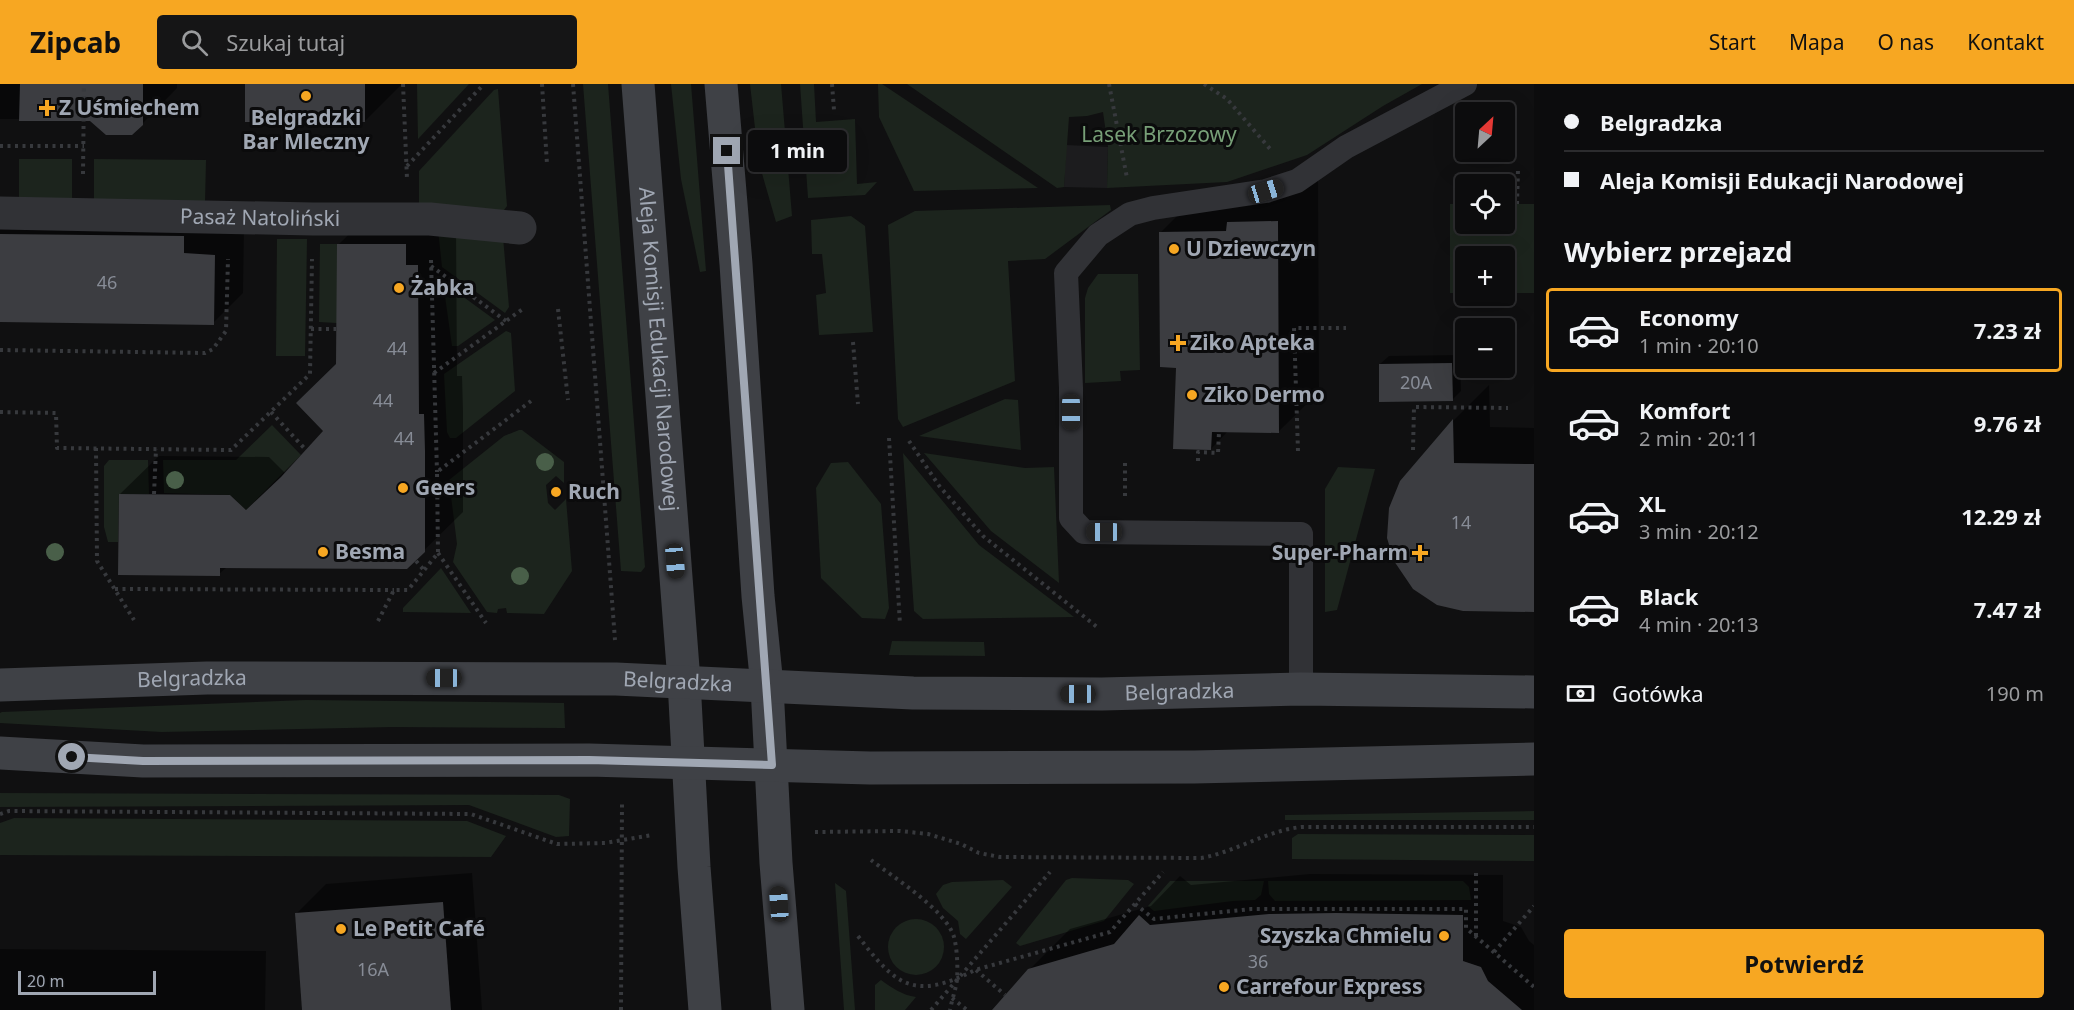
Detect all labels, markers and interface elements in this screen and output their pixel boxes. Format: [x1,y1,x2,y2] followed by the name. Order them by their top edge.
[157,15,577,69] search box
[30,23,121,61] text: Zipcab
[178,26,211,59] icon: search
[226,27,345,57] text: Szukaj tutaj
[1709,28,1756,56] text: Start
[1789,28,1844,56] text: Mapa
[1877,28,1934,56] text: O nas
[1967,28,2044,56] text: Kontakt
[299,89,313,103] marker: Belgradzki Bar Mleczny
[59,93,200,121] place label: Z Uśmiechem
[40,101,54,115] marker: Z Uśmiechem
[1455,102,1515,162] north arrow
[1455,102,1515,378] map controls
[243,103,369,155] place label: Belgradzki Bar Mleczny
[1600,107,1722,137] text: Belgradzka
[1081,120,1237,148] park label: Lasek Brzozowy
[748,130,847,172] callout: 1 min
[713,137,740,164] route end
[770,137,825,164] text: 1 min
[1600,165,1964,195] text: Aleja Komisji Edukacji Narodowej
[1455,174,1515,234] button: locate
[1246,177,1286,205] car
[633,186,686,512] street label: Aleja Komisji Edukacji Narodowej
[180,201,340,232] street label: Pasaż Natoliński
[1564,233,1792,270] text: Wybierz przejazd
[1186,234,1316,262] place label: U Dziewczyn
[1167,242,1181,256] marker: U Dziewczyn
[1455,246,1515,306] button: +
[97,270,117,294] house number: 46
[411,273,475,301] place label: Żabka
[392,281,406,295] marker: Żabka
[1639,302,1738,332] text: Economy
[1567,303,1621,357] icon: car
[1974,315,2041,345] text: 7.23 zł
[1455,318,1515,378] button: −
[1190,328,1315,356] place label: Ziko Apteka
[1639,332,1759,359] text: 1 min · 20:10
[387,336,407,360] house number: 44
[1171,336,1185,350] marker: Ziko Apteka
[1400,370,1433,394] house number: 20A
[1204,380,1325,408] place label: Ziko Dermo
[373,388,393,412] house number: 44
[1185,388,1199,402] marker: Ziko Dermo
[1062,394,1080,430] car
[1639,395,1730,425] text: Komfort
[1567,396,1621,450] icon: car
[1974,408,2041,438] text: 9.76 zł
[1639,425,1759,452] text: 2 min · 20:11
[394,426,414,450] house number: 44
[415,473,475,501] place label: Geers
[568,477,620,505] place label: Ruch
[396,481,410,495] marker: Geers
[549,485,563,499] marker: Ruch
[1639,488,1666,518] text: XL
[1567,489,1621,543] icon: car
[1961,501,2041,531] text: 12.29 zł
[1451,510,1471,534] house number: 14
[1639,518,1759,545] text: 3 min · 20:12
[1086,523,1122,541] car
[335,537,405,565] place label: Besma
[1272,538,1408,566] place label: Super-Pharm
[664,542,686,580] car
[316,545,330,559] marker: Besma
[1413,546,1427,560] marker: Super-Pharm
[1639,581,1698,611] text: Black
[1567,582,1621,636] icon: car
[1974,594,2041,624] text: 7.47 zł
[1639,611,1759,638] text: 4 min · 20:13
[137,663,247,693] street label: Belgradzka
[622,664,733,697] street label: Belgradzka
[426,669,462,687] car
[1124,676,1235,706] street label: Belgradzka
[1564,677,1597,710] icon: cash
[1612,678,1704,708] text: Gotówka
[1986,680,2044,707] text: 190 m
[1060,685,1096,703] car
[58,743,85,770] route start
[769,885,789,923] car
[353,914,485,942] place label: Le Petit Café
[1260,921,1432,949] place label: Szyszka Chmielu
[334,922,348,936] marker: Le Petit Café
[1437,929,1451,943] marker: Szyszka Chmielu
[1564,929,2044,998] button: Potwierdź
[1248,949,1268,973] house number: 36
[357,957,390,981] house number: 16A
[18,968,156,996] scale bar
[27,970,64,992] text: 20 m
[1236,972,1422,1000] place label: Carrefour Express
[1217,980,1231,994] marker: Carrefour Express

